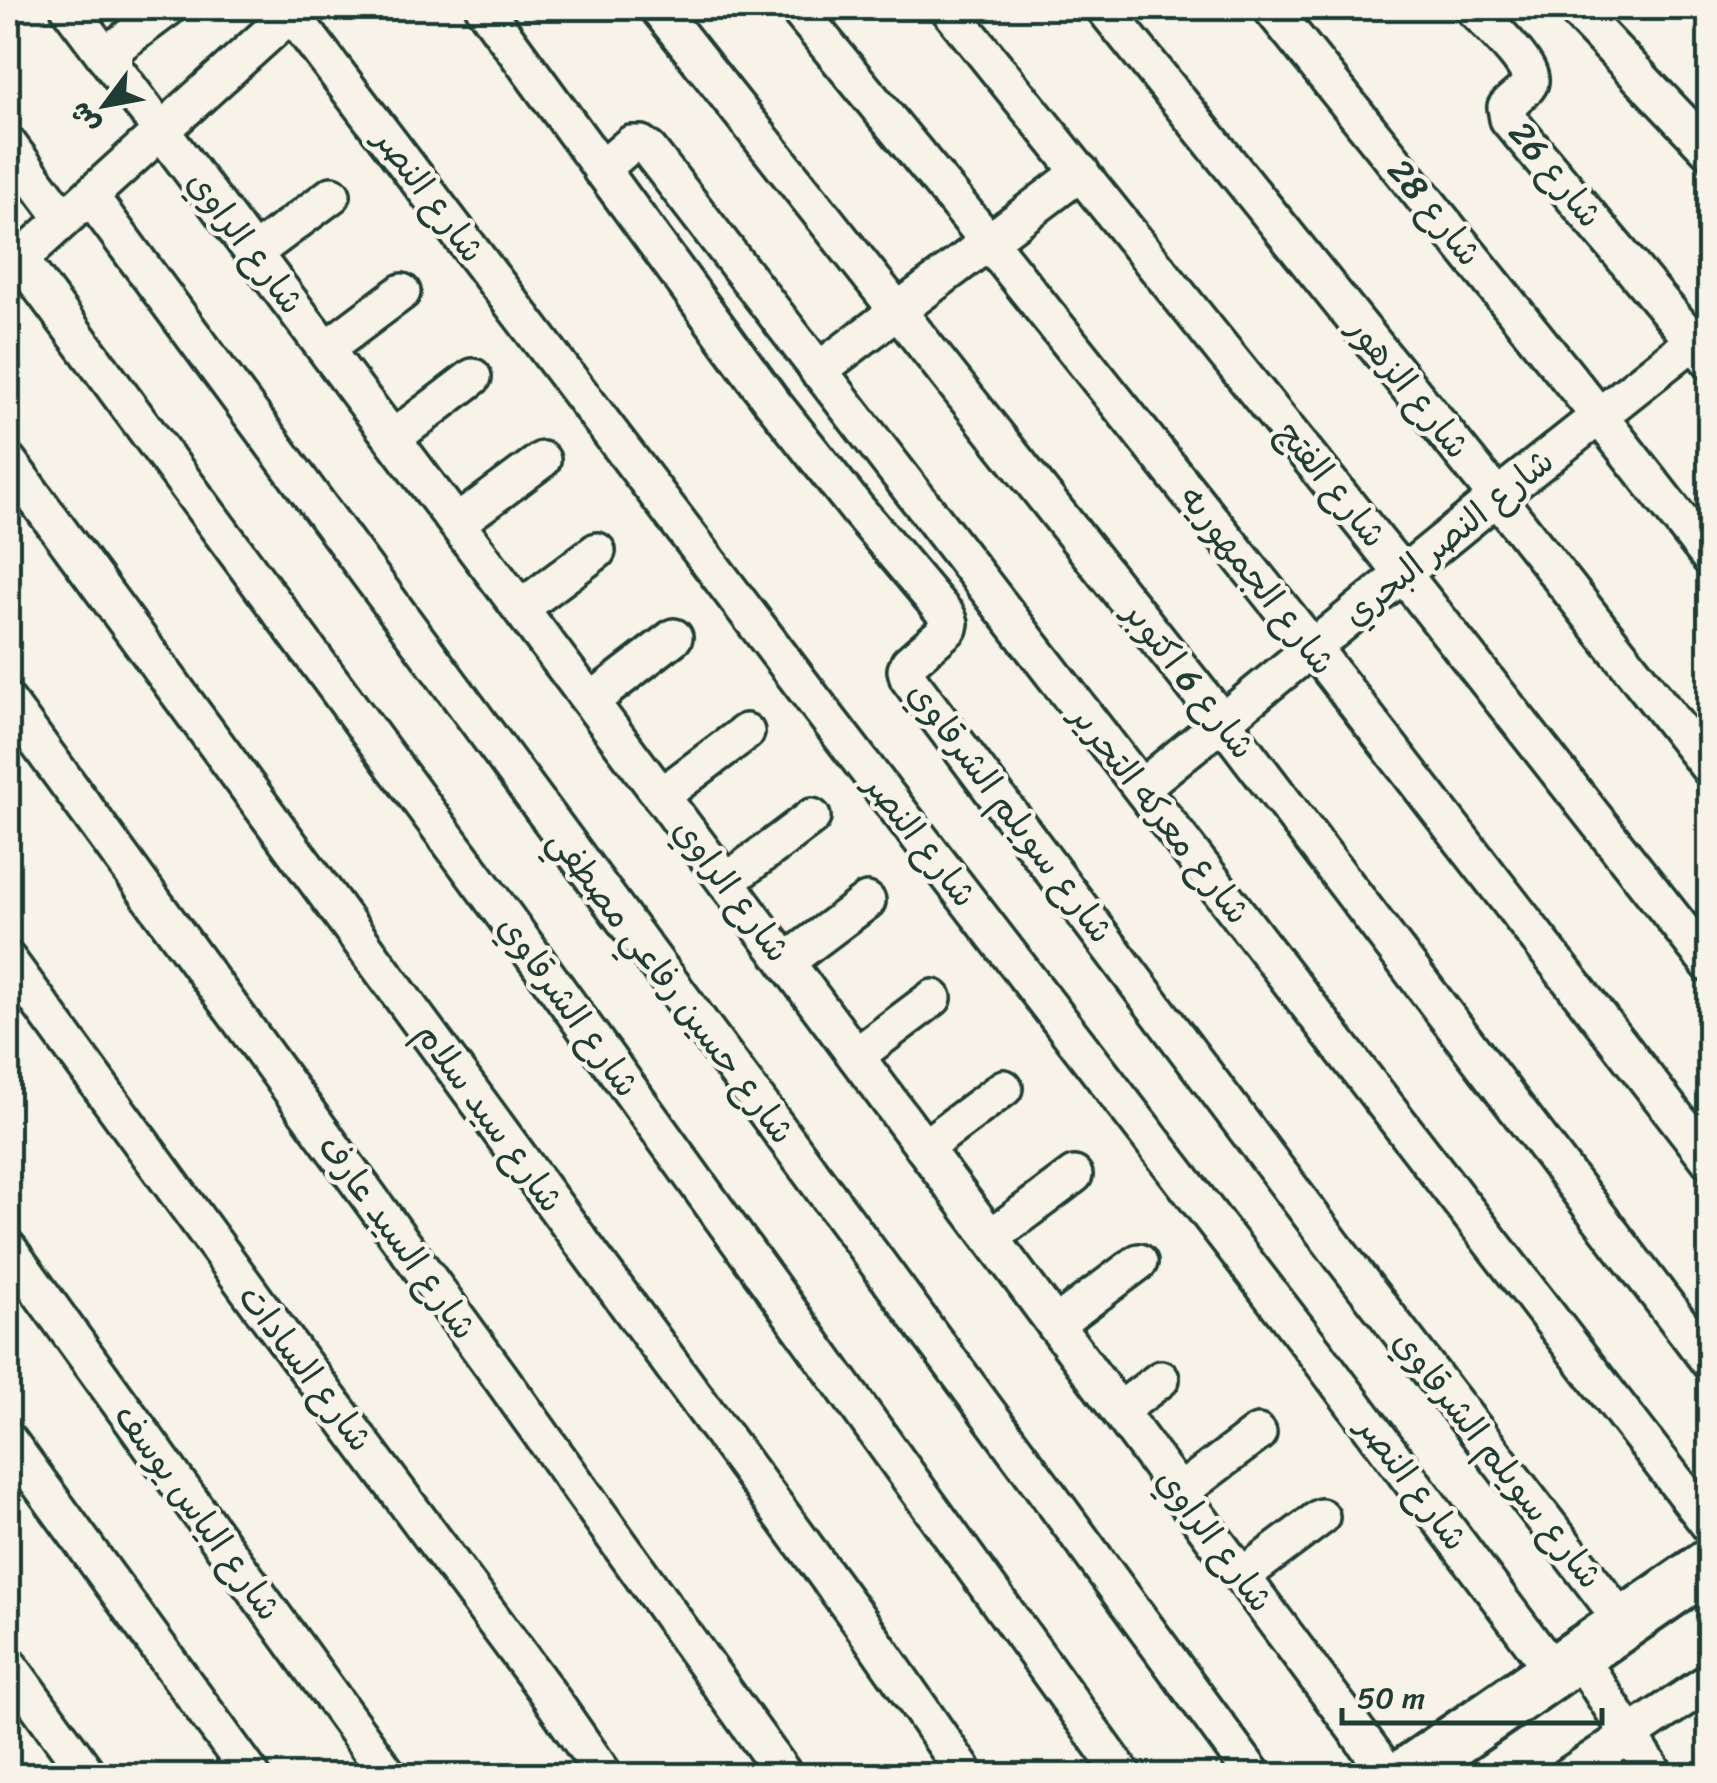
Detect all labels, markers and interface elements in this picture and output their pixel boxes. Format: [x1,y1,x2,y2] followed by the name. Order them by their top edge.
[55,55,155,155] north arrow
[55,92,113,144] text: ش
[1493,106,1619,242] street label: شارع 26
[356,111,502,277] street label: شارع النصر
[1371,143,1499,281] street label: شارع 28
[170,156,322,328] street label: شارع الراوي
[1330,300,1487,473] street label: شارع الزهور
[1261,406,1403,562] street label: شارع الفتح
[1328,431,1568,643] street label: شارع النصر البحري
[1163,471,1353,689] street label: شارع الجمهوريه
[1106,584,1272,773] street label: شارع 6 اكتوبر
[891,667,1131,957] street label: شارع سويلم الشرقاوي
[1053,687,1268,938] street label: شارع معركه التحرير
[846,756,994,921] street label: شارع النصر
[656,804,808,976] street label: شارع الراوي
[532,814,812,1158] street label: شارع حسين رفاعي مصطفي
[481,901,657,1111] street label: شارع الشرقاوي
[399,1008,581,1226] street label: شارع سيد سلام
[302,1121,494,1353] street label: شارع السيد عارف
[222,1270,390,1466] street label: شارع السادات
[1376,1315,1620,1603] street label: شارع سويلم الشرقاوي
[97,1390,299,1634] street label: شارع الياس يوسف
[1339,1399,1485,1565] street label: شارع النصر
[1139,1454,1291,1626] street label: شارع الراوي
[1342,1663,1602,1725] scale bar
[1357,1671,1425,1725] text: 50 m

